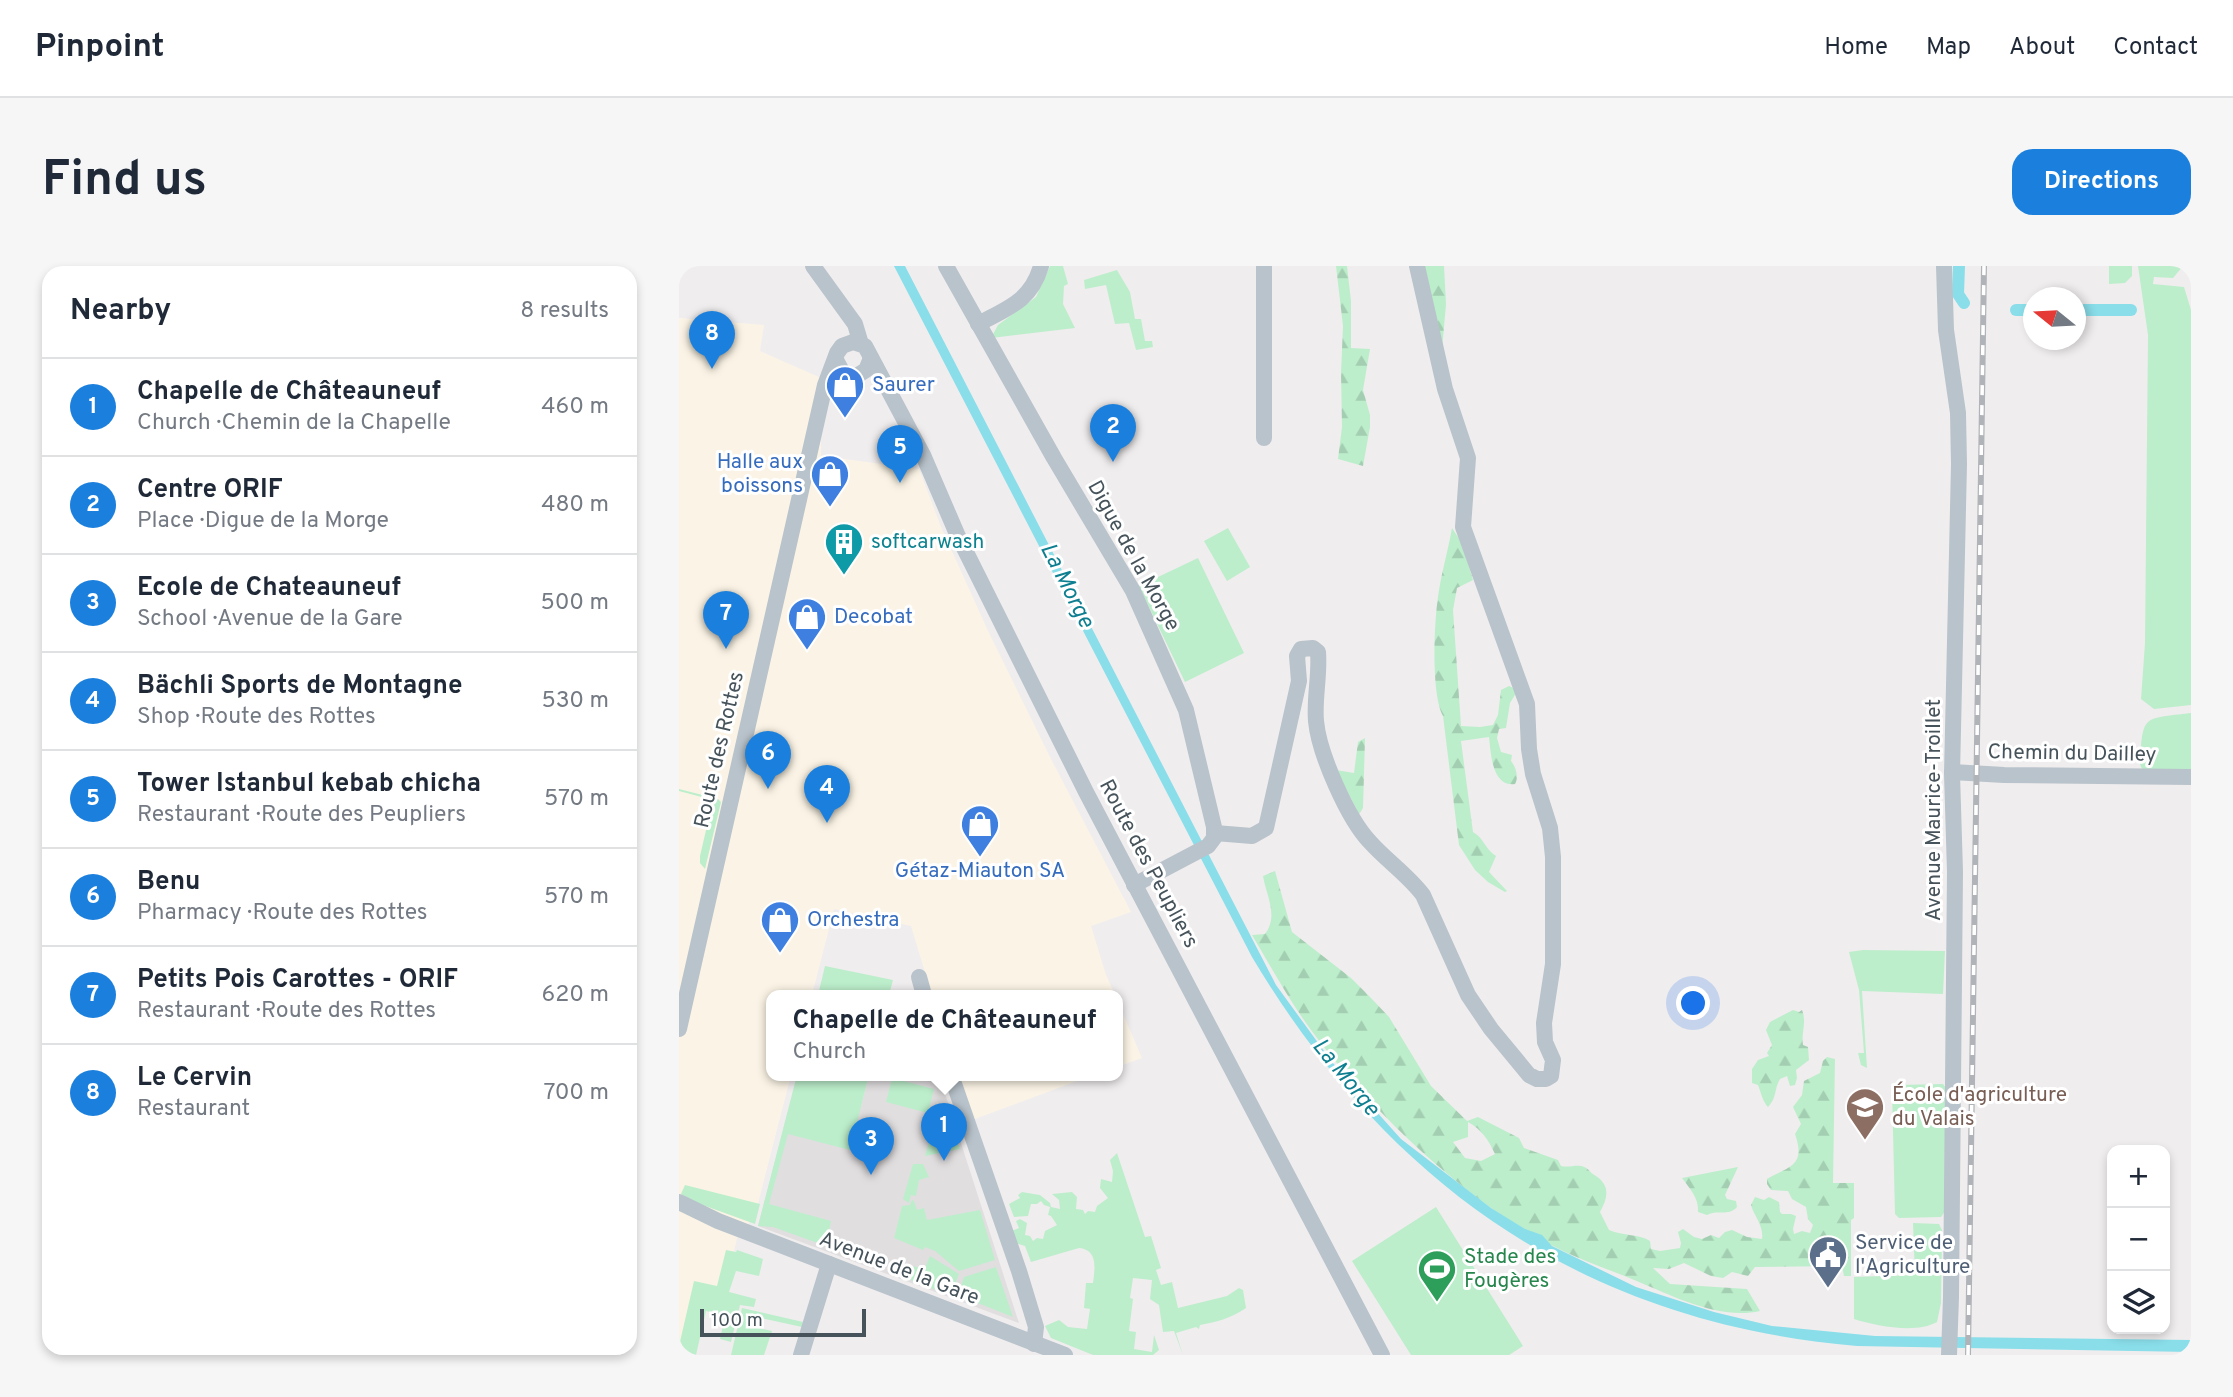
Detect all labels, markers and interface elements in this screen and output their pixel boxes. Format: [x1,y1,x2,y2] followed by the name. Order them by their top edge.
[35,27,164,69] text: Pinpoint
[1824,33,1888,63] text: Home
[1926,33,1971,63] text: Map
[2009,33,2075,63] text: About
[2113,33,2198,63] text: Contact
[2012,149,2191,215] button: Directions
[42,151,207,213] text: Find us
[2023,287,2086,350] north arrow
[70,293,171,330] text: Nearby
[520,297,609,326] text: 8 results
[689,311,735,369] pin: 8
[824,364,866,419] shop icon: Saurer
[872,372,935,399] place label: Saurer
[137,376,441,409] text: Chapelle de Châteauneuf
[88,393,98,422] text: 1
[541,393,609,422] text: 460 m
[1090,404,1136,462] pin: 2
[137,409,451,438] text: Church · Chemin de la Chapelle
[877,425,923,483] pin: 5
[717,449,803,500] place label: Halle aux boissons
[809,453,851,508] shop icon: Halle aux boissons
[137,474,283,507] text: Centre ORIF
[1080,476,1186,636] street label: Digue de la Morge
[86,491,100,520] text: 2
[541,491,609,520] text: 480 m
[137,507,389,536] text: Place · Digue de la Morge
[823,521,865,576] building icon: softcarwash
[871,529,984,556] place label: softcarwash
[1032,539,1100,634] water label: La Morge
[137,572,401,605] text: Ecole de Chateauneuf
[86,589,100,618] text: 3
[541,589,609,618] text: 500 m
[703,591,749,649] pin: 7
[786,596,828,651] shop icon: Decobat
[834,604,913,631] place label: Decobat
[137,605,403,634] text: School · Avenue de la Gare
[689,669,751,831] street label: Route des Rottes
[137,670,462,703] text: Bächli Sports de Montagne
[86,687,100,716] text: 4
[541,687,609,716] text: 530 m
[1921,699,1948,921] street label: Avenue Maurice-Troillet
[137,703,376,732] text: Shop · Route des Rottes
[745,731,791,789] pin: 6
[1987,739,2157,769] street label: Chemin du Dailley
[804,765,850,823] pin: 4
[137,768,481,801] text: Tower Istanbul kebab chicha
[1092,775,1204,953] street label: Route des Peupliers
[86,785,100,814] text: 5
[544,785,609,814] text: 570 m
[137,801,466,830] text: Restaurant · Route des Peupliers
[959,803,1001,858] shop icon: Gétaz-Miauton SA
[895,858,1065,885] place label: Gétaz-Miauton SA
[137,866,200,899] text: Benu
[86,883,100,912] text: 6
[544,883,609,912] text: 570 m
[137,899,428,928] text: Pharmacy · Route des Rottes
[759,899,801,954] shop icon: Orchestra
[807,907,899,934] place label: Orchestra
[137,964,458,997] text: Petits Pois Carottes - ORIF
[87,981,99,1010] text: 7
[542,981,609,1010] text: 620 m
[1676,986,1710,1020] your location
[766,990,1123,1081] popup
[137,997,436,1026] text: Restaurant · Route des Rottes
[792,1005,1097,1038] text: Chapelle de Châteauneuf
[1305,1033,1386,1124] water label: La Morge
[792,1038,866,1067] text: Church
[137,1062,252,1095] text: Le Cervin
[86,1079,100,1108] text: 8
[543,1079,609,1108] text: 700 m
[1892,1081,2067,1133] place label: École d'agriculture du Valais
[1844,1086,1886,1141] school or university icon: École d'agriculture du Valais
[137,1095,250,1124] text: Restaurant
[921,1103,967,1161] pin: 1
[848,1117,894,1175] pin: 3
[2107,1145,2170,1334] map controls
[2107,1145,2170,1208] button: +
[2107,1208,2170,1271] button: −
[815,1226,983,1312] street label: Avenue de la Gare
[1855,1230,1970,1281] place label: Service de l'Agriculture
[1807,1234,1849,1289] public building icon: Service de l'Agriculture
[1464,1244,1556,1295] place label: Stade des Fougères
[1416,1248,1458,1303] sports icon: Stade des Fougères
[2107,1271,2170,1334] button: layers
[700,1306,866,1338] scale bar
[711,1309,763,1333] text: 100 m

